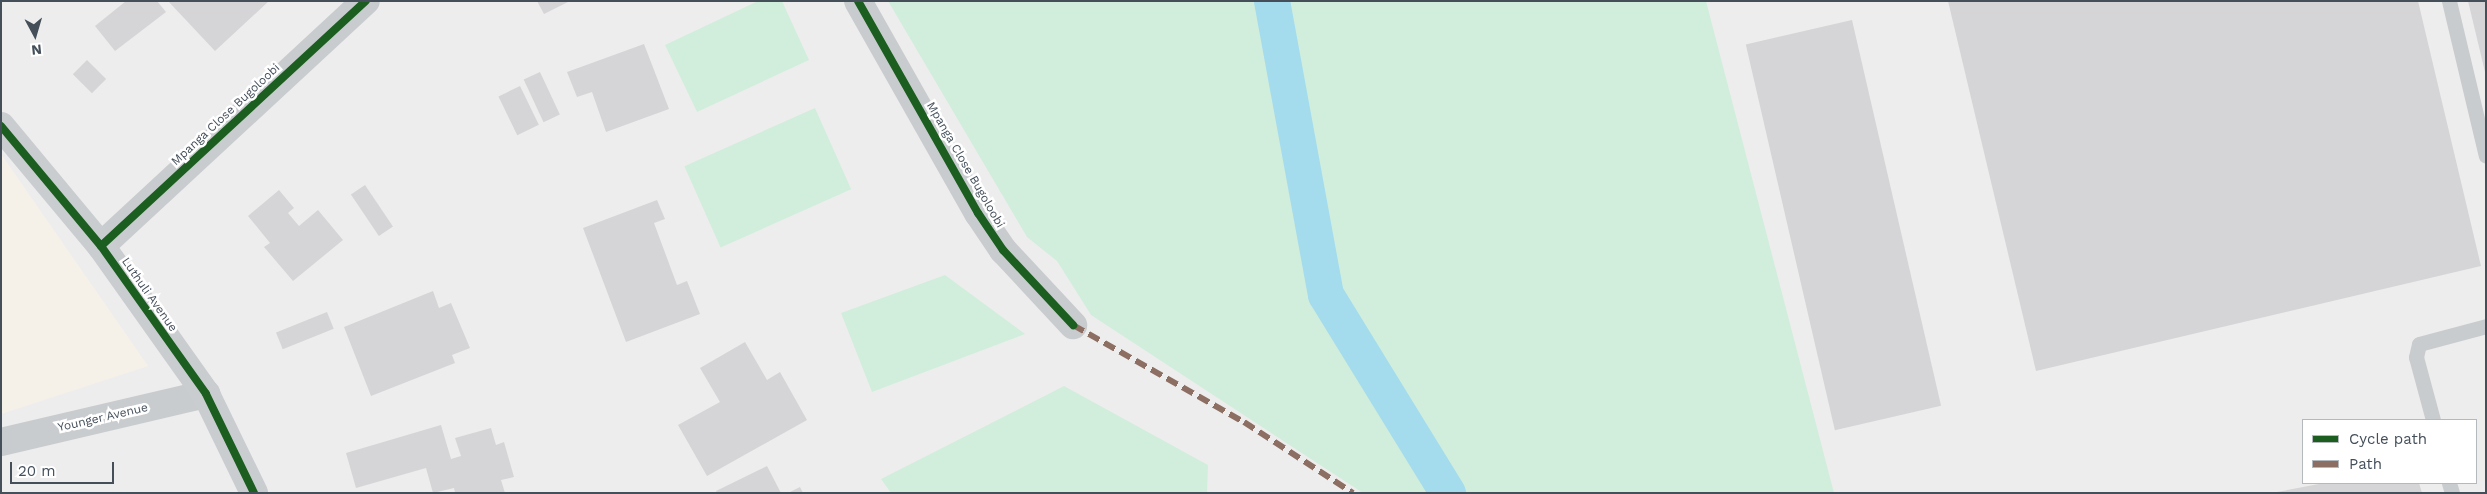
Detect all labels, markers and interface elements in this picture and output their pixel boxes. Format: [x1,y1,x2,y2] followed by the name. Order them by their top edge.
[10,10,60,60] north arrow
[31,41,43,58] text: N
[169,61,283,169] street label: Mpanga Close Bugoloobi
[923,99,1007,231] street label: Mpanga Close Bugoloobi
[118,255,180,335] street label: Luthuli Avenue
[56,401,150,435] street label: Younger Avenue
[2302,419,2477,484] legend
[2349,430,2427,448] text: Cycle path
[12,452,116,484] scale bar
[2349,455,2382,473] text: Path
[18,462,56,480] text: 20 m

